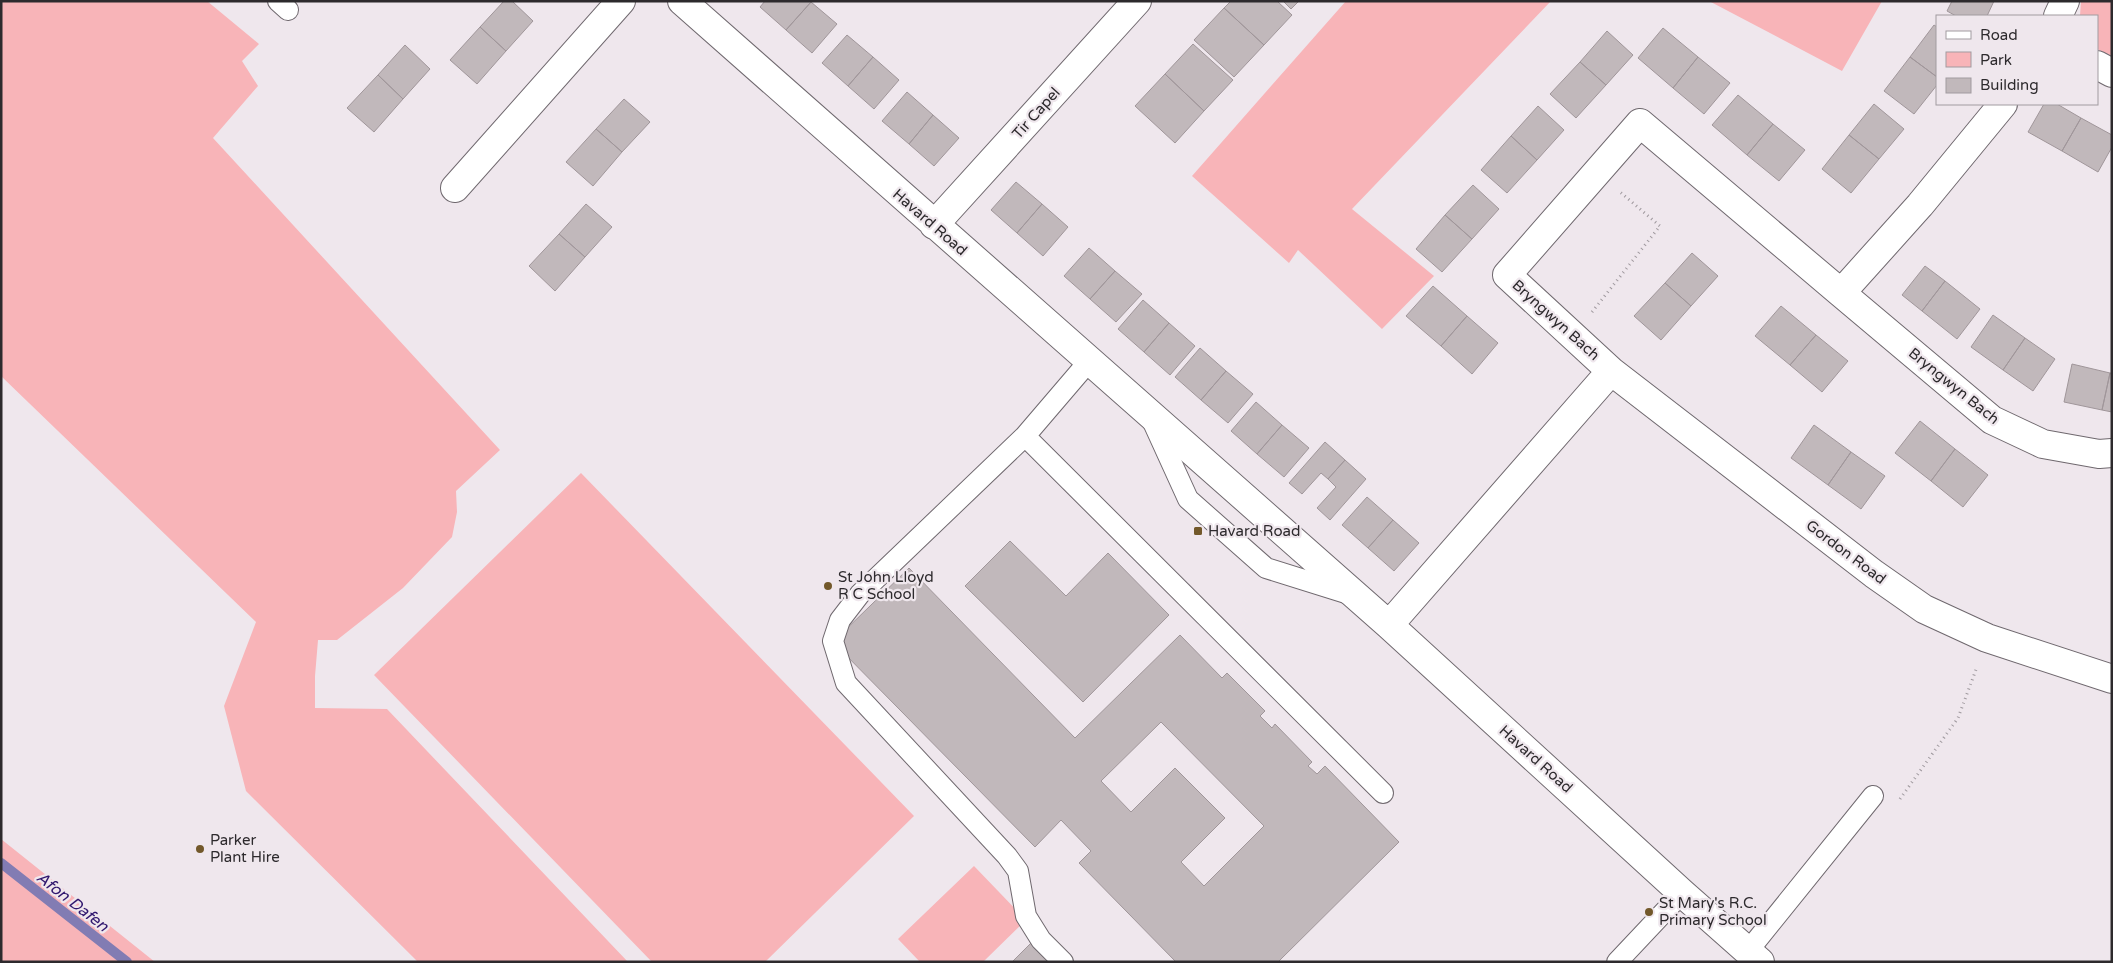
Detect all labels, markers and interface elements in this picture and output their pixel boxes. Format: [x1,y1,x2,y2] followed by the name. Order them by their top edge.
[1936,15,2098,105] legend
[1980,26,2018,44] text: Road
[1980,51,2012,69] text: Park
[1980,76,2039,94] text: Building
[1008,84,1064,142] street label: Tir Capel
[889,185,971,259] street label: Havard Road
[1509,276,1603,364] street label: Bryngwyn Bach
[1905,344,2003,428] street label: Bryngwyn Bach
[1803,516,1889,588] street label: Gordon Road
[1208,522,1301,540] place label: Havard Road
[1192,525,1204,537] marker: Havard Road
[838,568,934,603] place label: St John Lloyd R C School
[822,580,834,592] marker: St John Lloyd R C School
[1496,721,1576,797] street label: Havard Road
[210,831,280,866] place label: Parker Plant Hire
[194,843,206,855] marker: Parker Plant Hire
[32,867,113,937] water label: Afon Dafen
[1659,894,1767,929] place label: St Mary's R.C. Primary School
[1643,906,1655,918] marker: St Mary's R.C. Primary School

